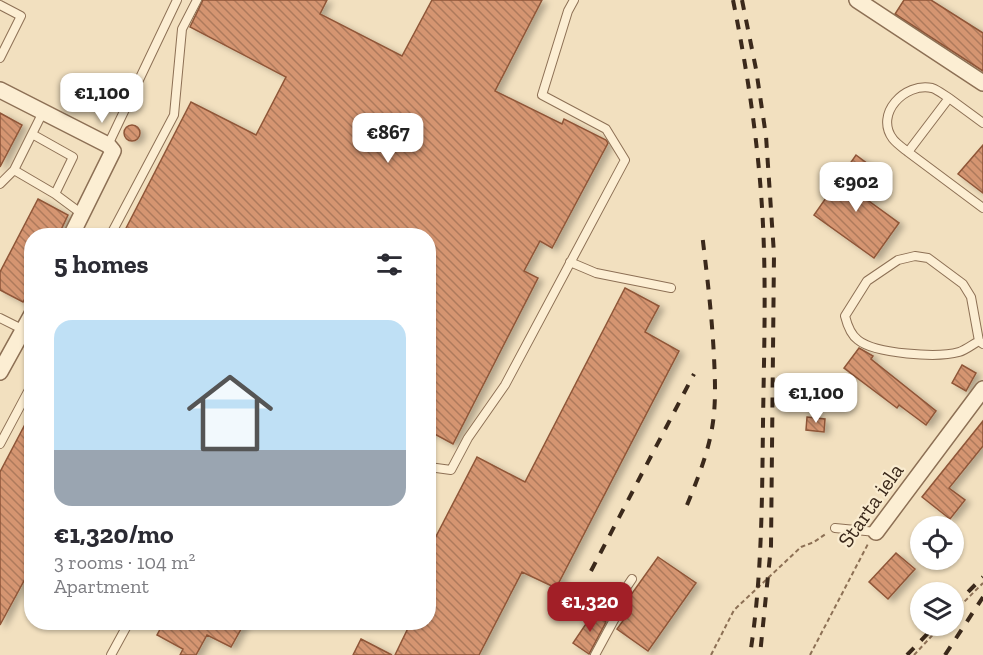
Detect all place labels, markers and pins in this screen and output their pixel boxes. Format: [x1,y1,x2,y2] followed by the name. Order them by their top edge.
[53,73,151,124] pin: €1,100
[352,113,424,164] pin: €867
[820,162,892,213] pin: €902
[767,373,865,424] pin: €1,100
[541,582,639,633] pin: €1,320

